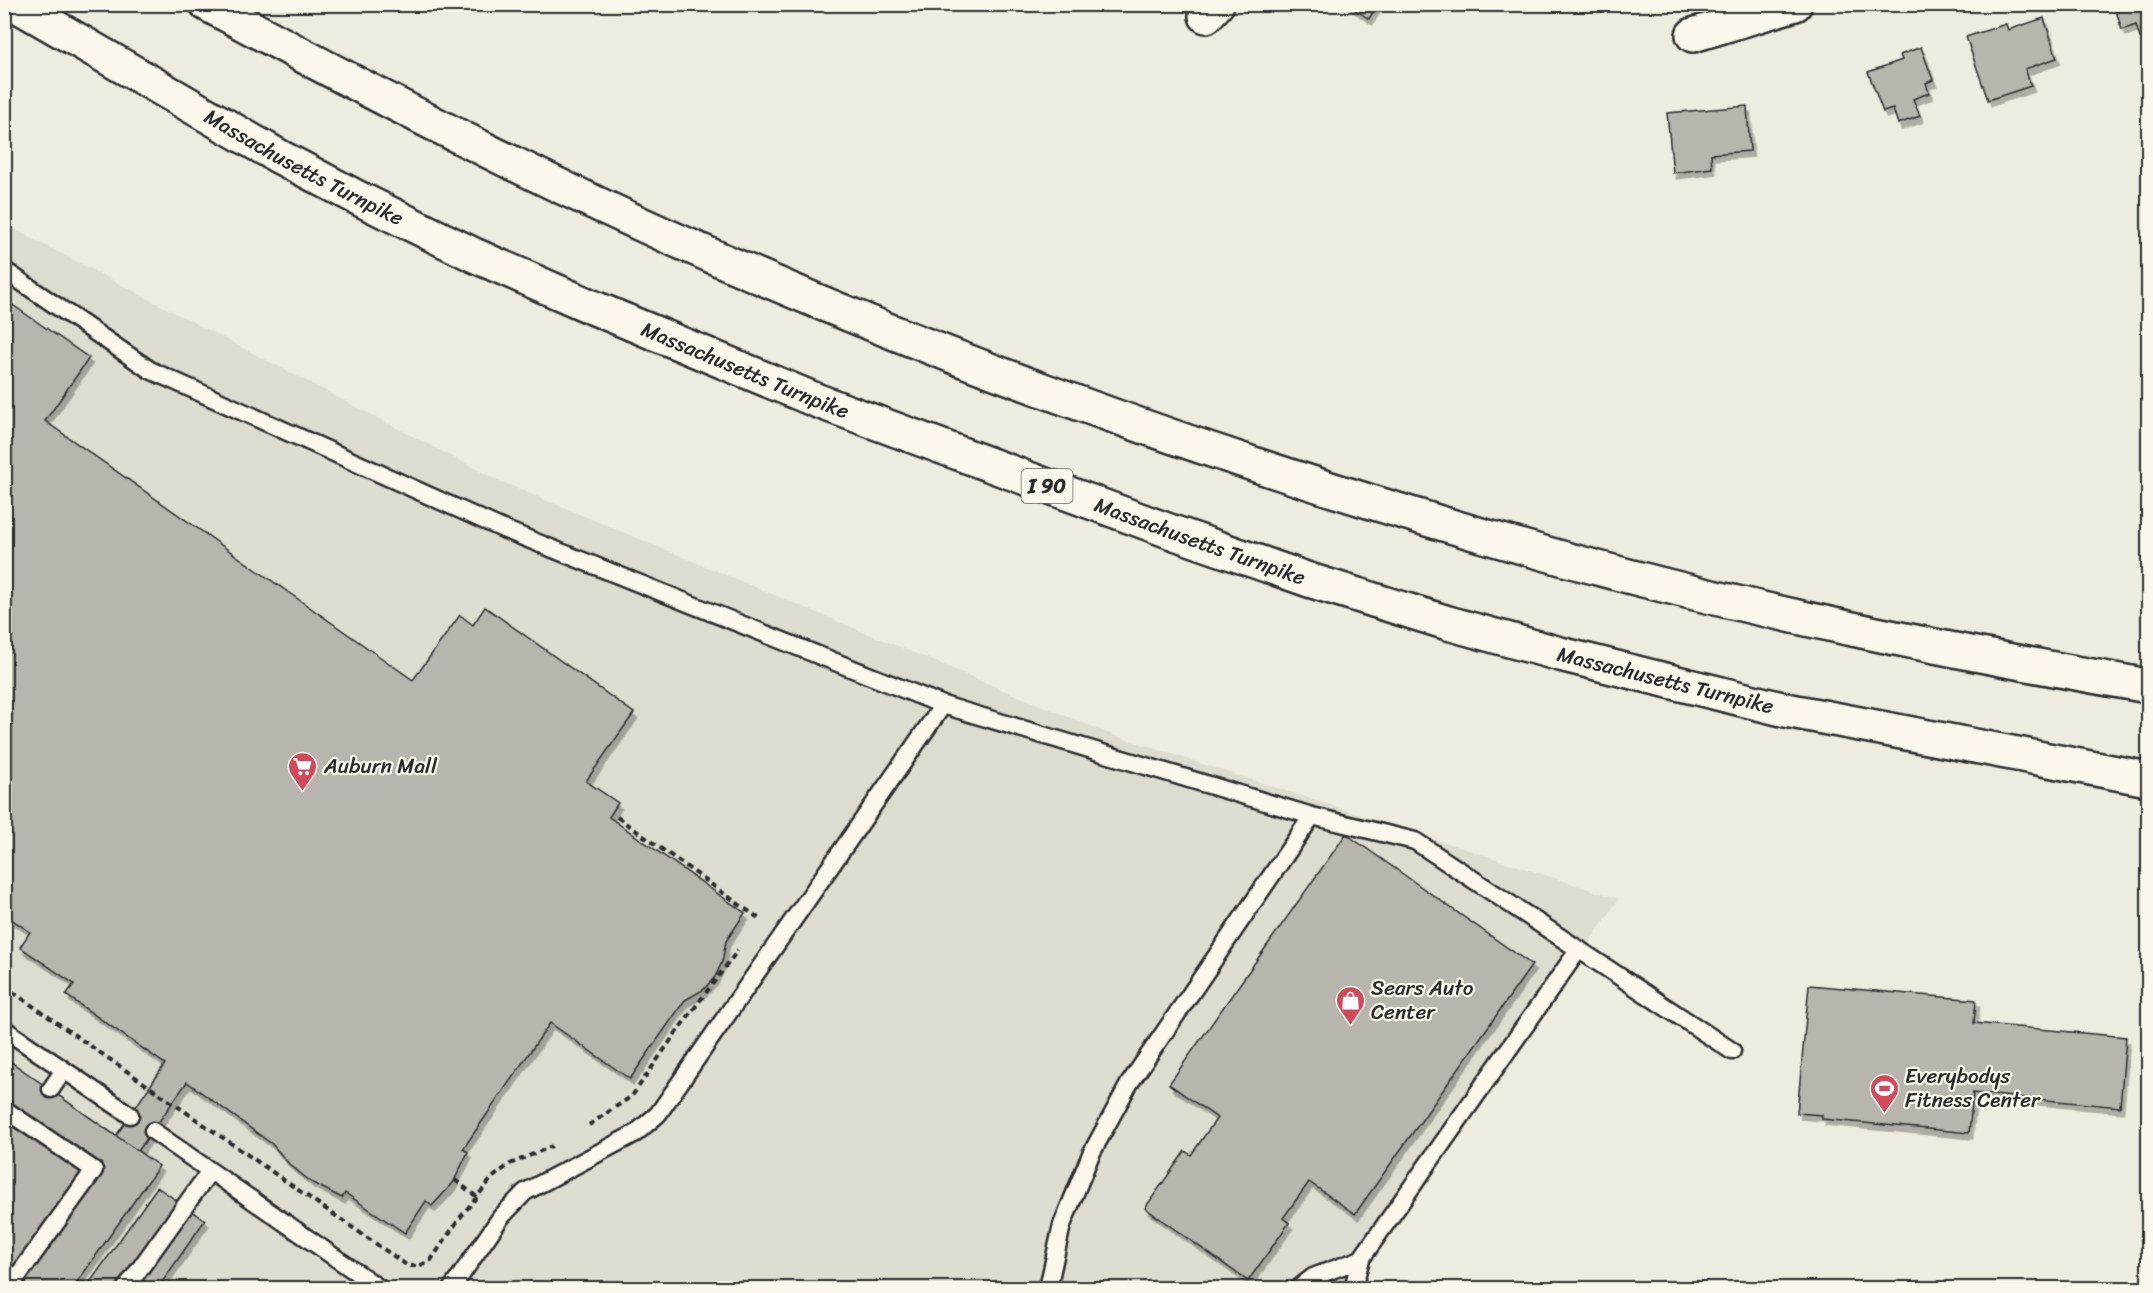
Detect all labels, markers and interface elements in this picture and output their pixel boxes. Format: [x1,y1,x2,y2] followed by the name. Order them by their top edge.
[197,98,410,237] street label: Massachusetts Turnpike
[635,310,855,430] street label: Massachusetts Turnpike
[1022,469,1072,503] road number: I 90
[1089,486,1311,596] street label: Massachusetts Turnpike
[1553,635,1778,725] street label: Massachusetts Turnpike
[323,747,438,785] place label: Auburn Mall
[287,750,319,792] supermarket icon: Auburn Mall
[1371,969,1474,1031] place label: Sears Auto Center
[1334,984,1366,1026] shop icon: Sears Auto Center
[1905,1057,2041,1119] place label: Everybodys Fitness Center
[1868,1072,1900,1114] sports icon: Everybodys Fitness Center

